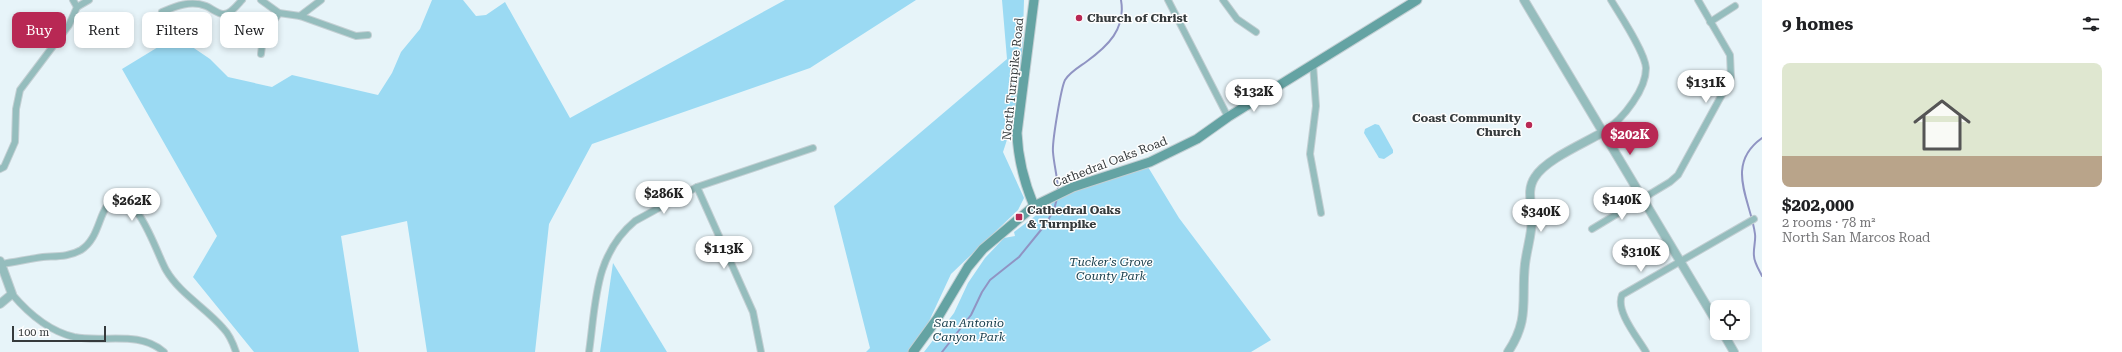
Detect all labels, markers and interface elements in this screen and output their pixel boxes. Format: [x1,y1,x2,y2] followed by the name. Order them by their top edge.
[1087,11,1188,25] place label: Church of Christ
[12,12,66,48] chip: Buy
[74,12,134,48] chip: Rent
[142,12,212,48] chip: Filters
[220,12,278,48] chip: New
[1074,13,1084,23] marker: Church of Christ
[2080,13,2102,35] icon: filters
[1782,14,1853,34] text: 9 homes
[1000,17,1026,141] street label: North Turnpike Road
[1678,70,1734,104] pin: $131K
[1686,75,1726,90] text: $131K
[1226,79,1282,113] pin: $132K
[1234,84,1274,99] text: $132K
[1906,89,1978,161] icon: home
[1412,111,1522,139] place label: Coast Community Church
[1524,120,1534,130] marker: Coast Community Church
[1602,122,1658,156] pin: $202K
[1610,127,1650,142] text: $202K
[1051,134,1169,190] street label: Cathedral Oaks Road
[636,181,692,215] pin: $286K
[644,186,684,201] text: $286K
[1594,187,1650,221] pin: $140K
[104,188,160,222] pin: $262K
[1602,192,1642,207] text: $140K
[112,193,152,208] text: $262K
[1782,195,1854,215] text: $202,000
[1513,199,1569,233] pin: $340K
[1027,203,1121,231] place label: Cathedral Oaks & Turnpike
[1521,204,1561,219] text: $340K
[1014,212,1024,222] marker: Cathedral Oaks & Turnpike
[1782,215,1876,230] text: 2 rooms · 78 m²
[1782,230,1930,245] text: North San Marcos Road
[696,236,752,270] pin: $113K
[1613,239,1669,273] pin: $310K
[704,241,744,256] text: $113K
[1621,244,1661,259] text: $310K
[1069,255,1153,283] park label: Tucker's Grove County Park
[1710,300,1750,340] map controls
[1710,300,1750,340] button: locate
[933,316,1006,344] park label: San Antonio Canyon Park
[12,324,106,343] scale bar
[18,326,49,339] text: 100 m

